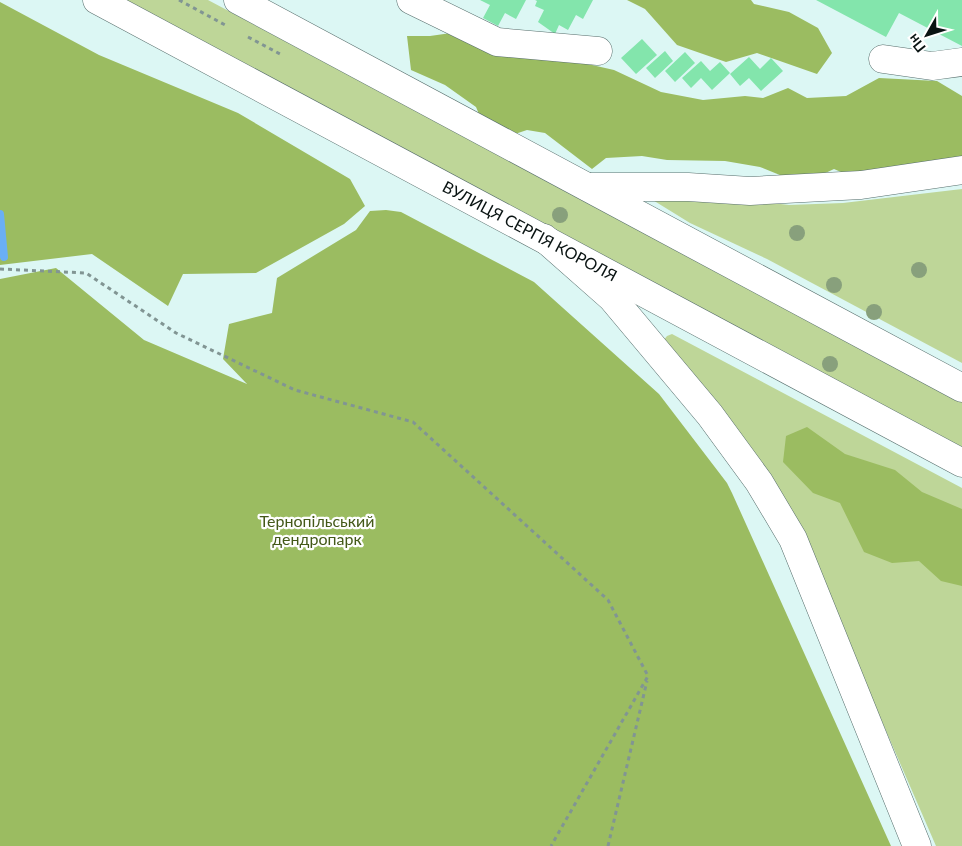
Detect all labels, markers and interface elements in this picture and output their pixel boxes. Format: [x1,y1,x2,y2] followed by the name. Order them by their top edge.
[902,10,952,60] north arrow
[904,31,929,56] text: Пн
[440,176,621,285] street label: ВУЛИЦЯ СЕРГІЯ КОРОЛЯ
[260,511,374,548] park label: Тернопільський дендропарк

